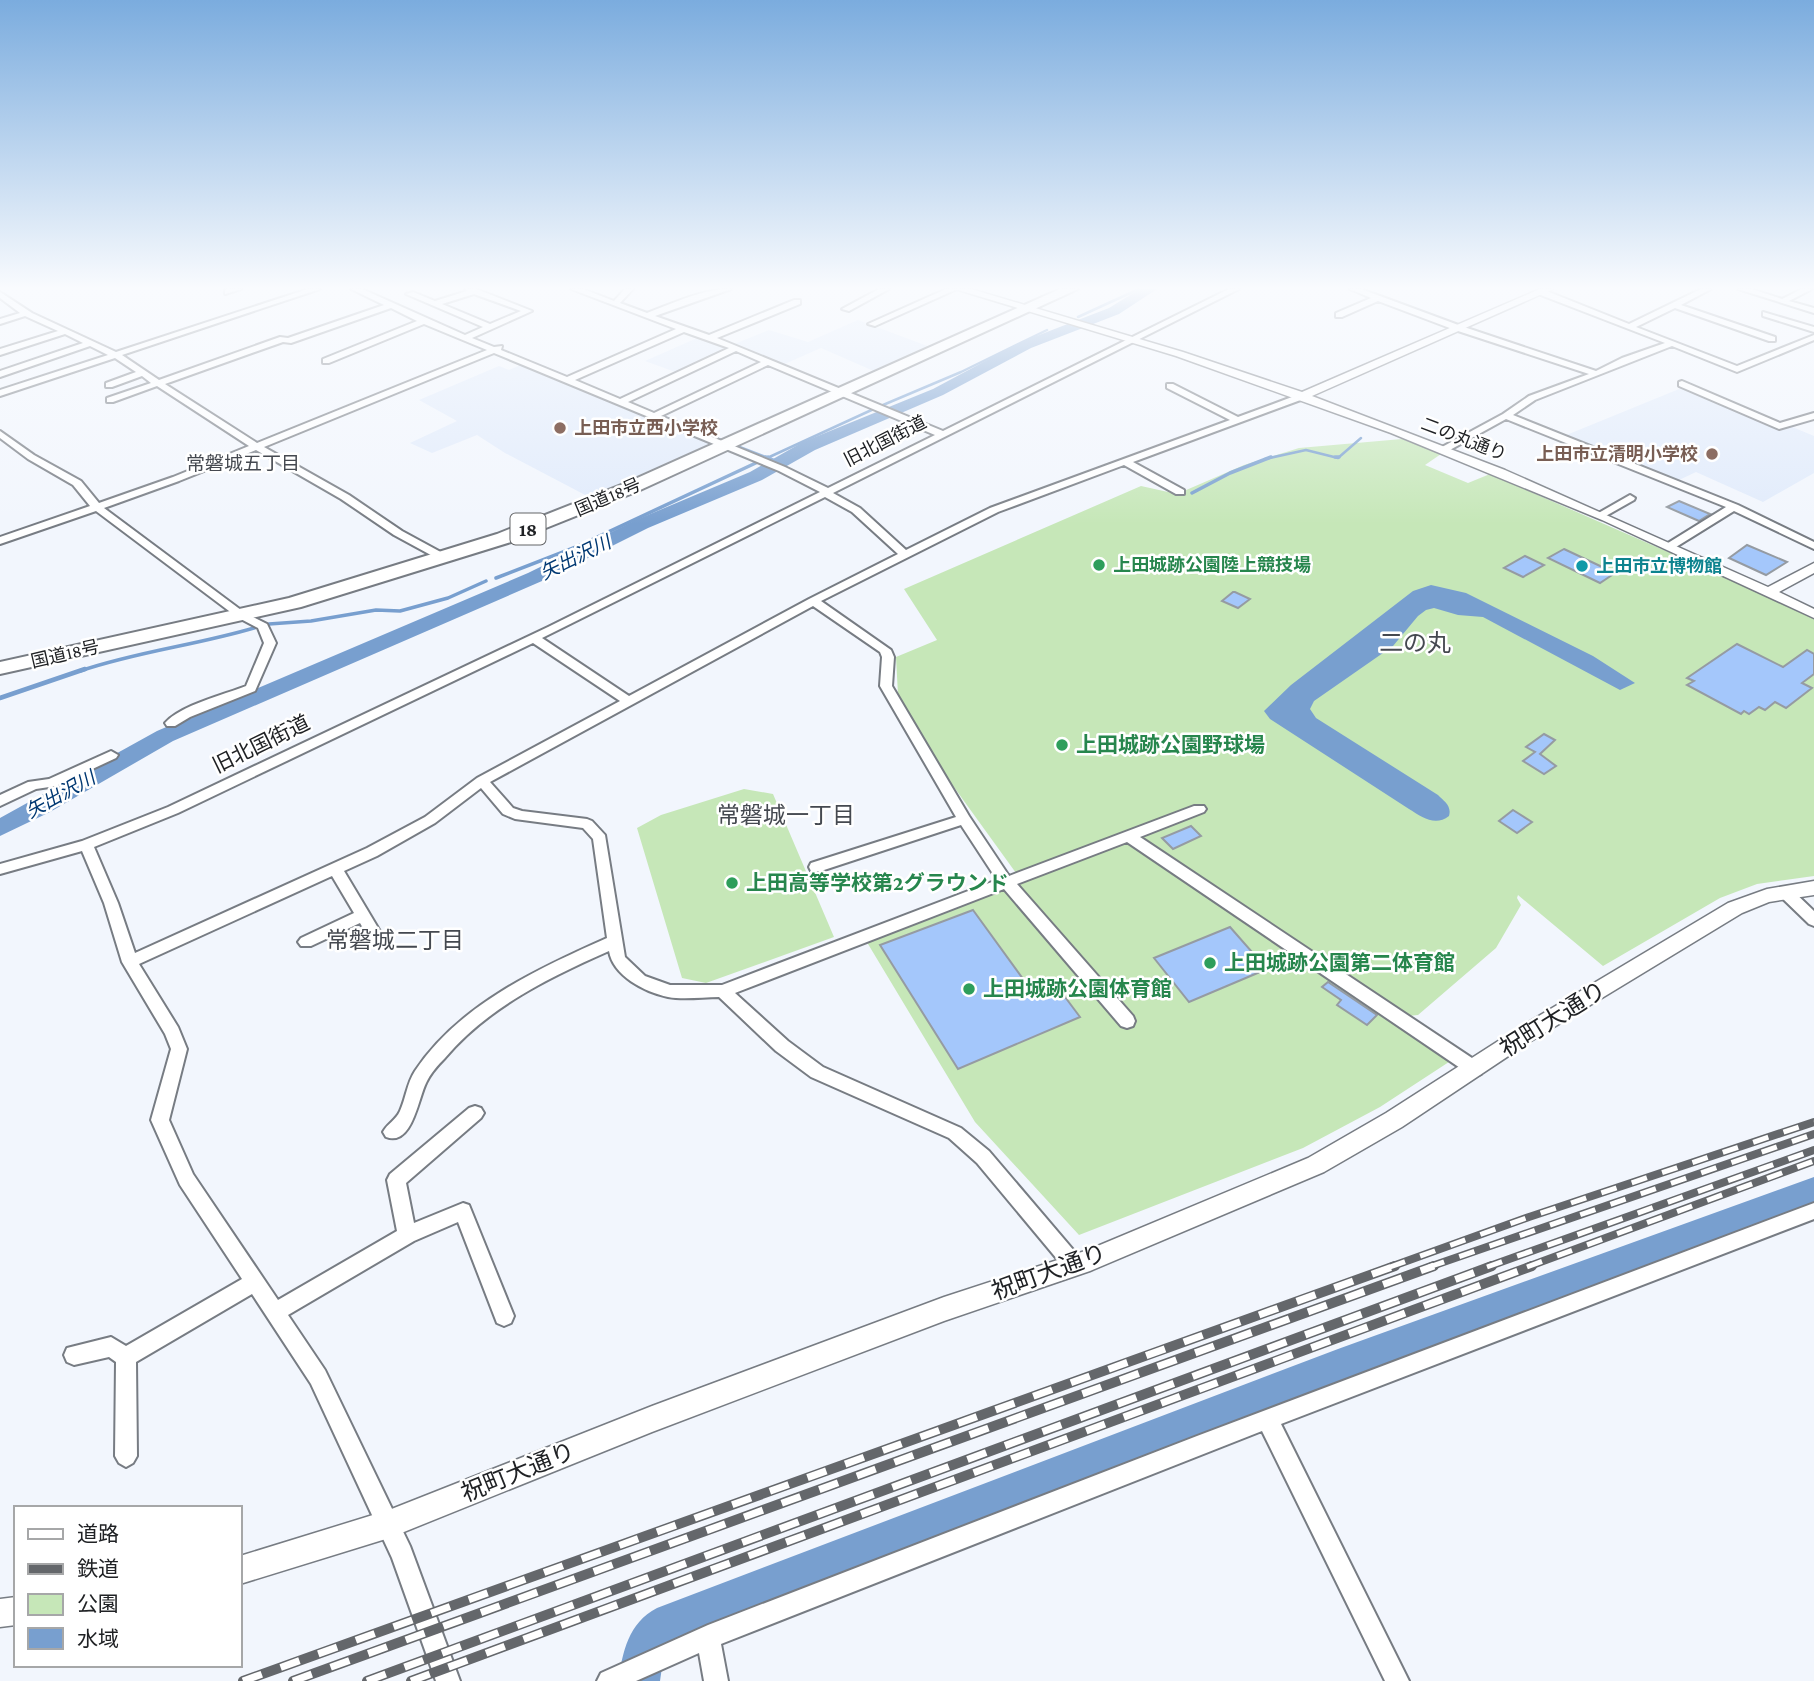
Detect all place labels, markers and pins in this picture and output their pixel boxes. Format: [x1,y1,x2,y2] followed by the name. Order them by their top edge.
[574,418,718,438] place label: 上田市立西小学校
[552,420,568,436] marker: 上田市立西小学校
[1536,444,1698,464] place label: 上田市立清明小学校
[1704,446,1720,462] marker: 上田市立清明小学校
[1113,555,1311,575] place label: 上田城跡公園陸上競技場
[1596,556,1722,576] place label: 上田市立博物館
[1091,557,1107,573] marker: 上田城跡公園陸上競技場
[1574,558,1590,574] marker: 上田市立博物館
[1076,733,1265,757] place label: 上田城跡公園野球場
[1054,737,1070,753] marker: 上田城跡公園野球場
[746,871,1009,895] place label: 上田高等学校第2グラウンド
[724,875,740,891] marker: 上田高等学校第2グラウンド
[1224,951,1455,975] place label: 上田城跡公園第二体育館
[1202,955,1218,971] marker: 上田城跡公園第二体育館
[983,977,1172,1001] place label: 上田城跡公園体育館
[961,981,977,997] marker: 上田城跡公園体育館

